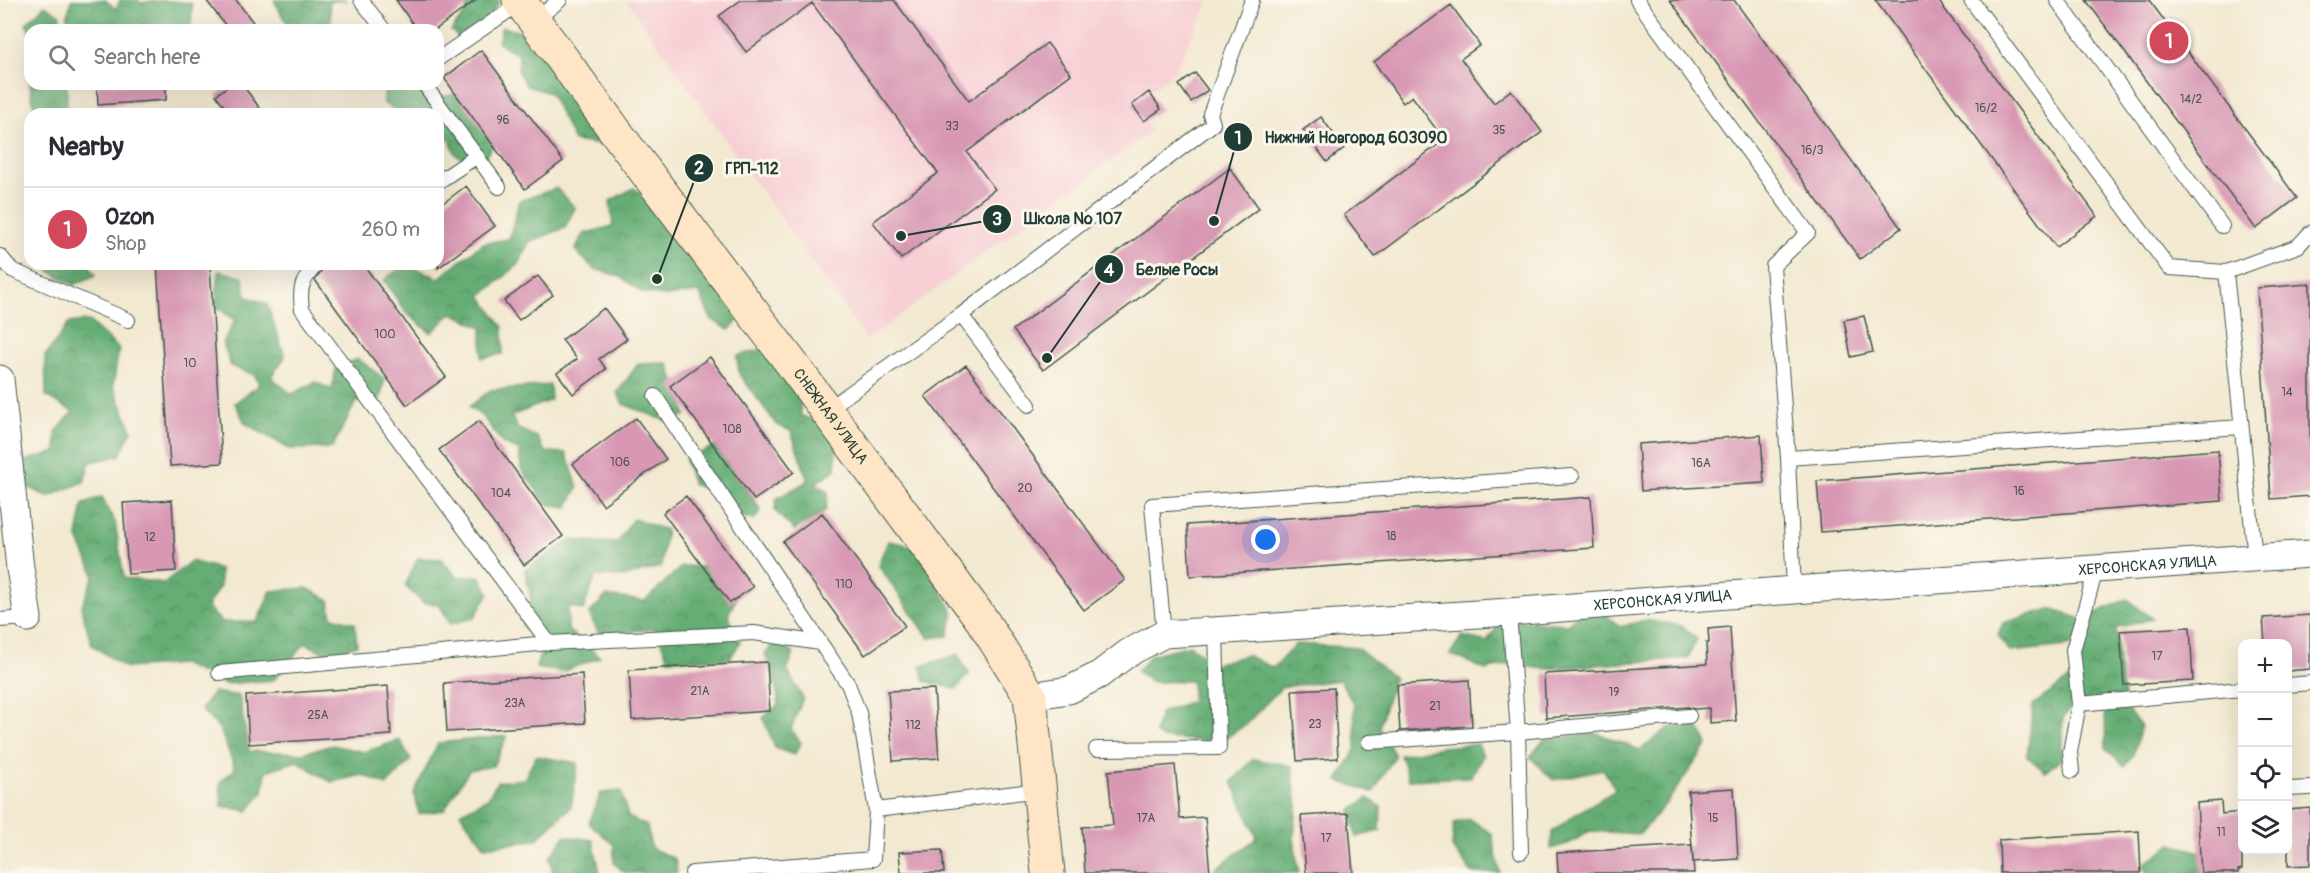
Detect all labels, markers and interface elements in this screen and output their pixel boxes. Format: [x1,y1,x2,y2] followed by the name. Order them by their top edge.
[2150,18,2188,63] pin: 1
[24,24,444,90] search box
[45,41,78,74] icon: search
[93,43,200,71] text: Search here
[2180,92,2203,107] house number: 14/2
[1975,101,1998,116] house number: 16/2
[496,113,510,128] house number: 96
[945,119,959,134] house number: 33
[1223,120,1460,154] callout: Нижний Новгород 603090
[1492,123,1506,138] house number: 35
[1234,127,1242,150] text: 1
[1265,128,1447,148] text: Нижний Новгород 603090
[48,131,124,163] text: Nearby
[1801,143,1824,158] house number: 16/3
[684,151,791,185] callout: ГРП-112
[694,157,704,180] text: 2
[725,159,779,179] text: ГРП-112
[982,202,1134,236] callout: Школа № 107
[105,203,154,231] text: Ozon
[992,208,1002,231] text: 3
[1023,209,1122,229] text: Школа № 107
[64,217,71,242] text: 1
[361,217,420,242] text: 260 m
[105,231,146,256] text: Shop
[1094,252,1231,286] callout: Белые Росы
[1104,259,1115,282] text: 4
[1136,260,1218,280] text: Белые Росы
[374,327,396,342] house number: 100
[184,356,196,371] house number: 10
[789,365,873,468] street label: СНЕЖНАЯ УЛИЦА
[2281,385,2293,400] house number: 14
[723,422,741,437] house number: 108
[610,455,630,470] house number: 106
[1691,456,1711,471] house number: 16А
[1018,481,1032,496] house number: 20
[2013,484,2025,499] house number: 16
[491,486,511,501] house number: 104
[1251,525,1280,554] your location
[1386,529,1396,544] house number: 18
[144,530,156,545] house number: 12
[2078,551,2218,580] street label: ХЕРСОНСКАЯ УЛИЦА
[835,577,853,592] house number: 110
[1593,585,1733,615] street label: ХЕРСОНСКАЯ УЛИЦА
[2238,639,2292,855] map controls
[2238,639,2292,693] button: +
[2151,649,2163,664] house number: 17
[690,684,710,699] house number: 21А
[1609,685,1619,700] house number: 19
[2238,693,2292,747] button: −
[505,696,526,711] house number: 23А
[1429,699,1441,714] house number: 21
[307,708,329,723] house number: 25А
[1308,717,1322,732] house number: 23
[905,718,921,733] house number: 112
[2238,747,2292,801] button: locate
[2238,801,2292,855] button: layers
[1137,811,1156,826] house number: 17А
[1707,811,1719,826] house number: 15
[2216,825,2226,840] house number: 11
[1320,831,1332,846] house number: 17

